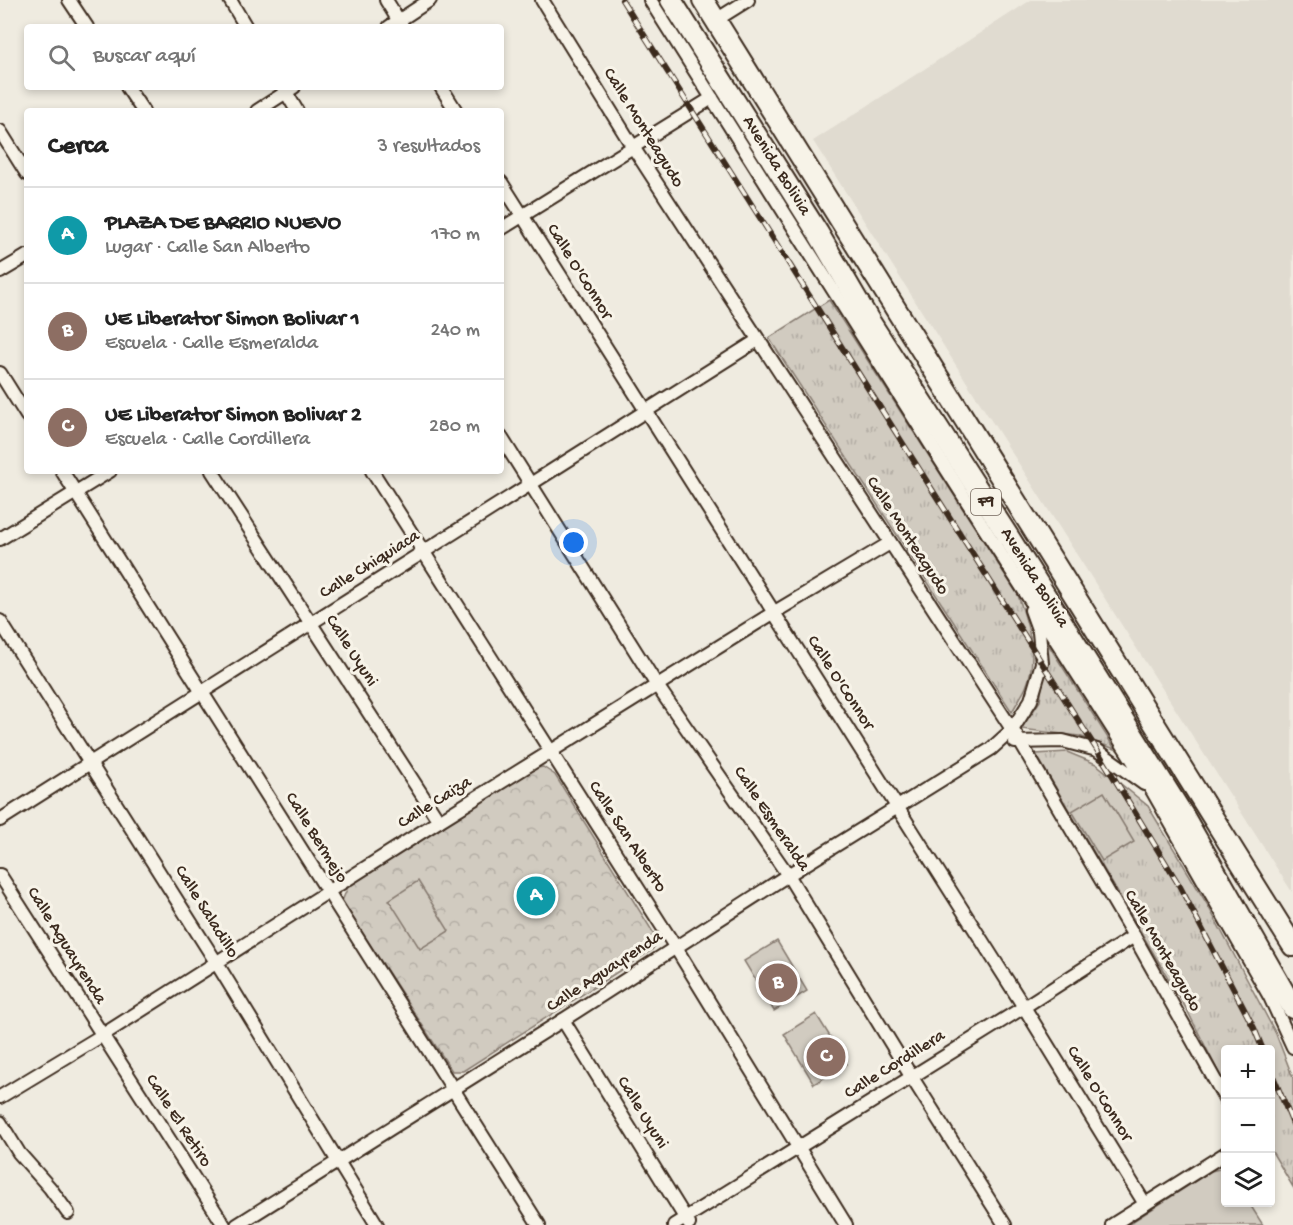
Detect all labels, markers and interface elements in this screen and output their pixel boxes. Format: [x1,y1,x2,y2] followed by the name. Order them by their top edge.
[24,24,504,90] search box
[45,41,78,74] icon: search
[93,44,196,70] text: Buscar aquí
[598,64,688,192] street label: Calle Monteagudo
[737,112,815,220] street label: Avenida Bolivia
[48,132,108,163] text: Cerca
[378,136,480,159] text: 3 resultados
[105,211,341,237] text: PLAZA DE BARRIO NUEVO
[541,220,618,325] street label: Calle O'Connor
[62,224,73,247] text: A
[431,224,480,247] text: 170 m
[105,237,310,260] text: Lugar · Calle San Alberto
[105,307,360,333] text: UE Liberator Simon Bolivar 1
[62,320,73,343] text: B
[430,320,480,343] text: 240 m
[105,333,318,356] text: Escuela · Calle Esmeralda
[105,403,361,429] text: UE Liberator Simon Bolivar 2
[62,416,73,439] text: C
[429,416,480,439] text: 280 m
[105,429,310,452] text: Escuela · Calle Cordillera
[861,473,953,599] street label: Calle Monteagudo
[971,489,1001,515] road number: F9
[995,524,1073,632] street label: Avenida Bolivia
[316,525,425,604] street label: Calle Chiquiaca
[559,528,588,557] your location
[320,611,382,691] street label: Calle Uyuni
[802,632,879,736] street label: Calle O'Connor
[728,763,814,876] street label: Calle Esmeralda
[394,772,477,834] street label: Calle Caiza
[583,777,671,897] street label: Calle San Alberto
[280,789,352,887] street label: Calle Bermejo
[169,862,243,962] street label: Calle Saladillo
[516,874,556,918] pin: A
[22,884,111,1009] street label: Calle Aguayrenda
[1119,887,1205,1015] street label: Calle Monteagudo
[543,926,668,1017] street label: Calle Aguayrenda
[758,960,798,1006] pin: B
[841,1025,950,1104] street label: Calle Cordillera
[806,1034,846,1080] pin: C
[1061,1042,1138,1147] street label: Calle O'Connor
[1221,1045,1275,1207] map controls
[1221,1045,1275,1099] button: +
[140,1071,216,1171] street label: Calle El Retiro
[612,1073,673,1153] street label: Calle Uyuni
[1221,1099,1275,1153] button: −
[1221,1153,1275,1207] button: layers

